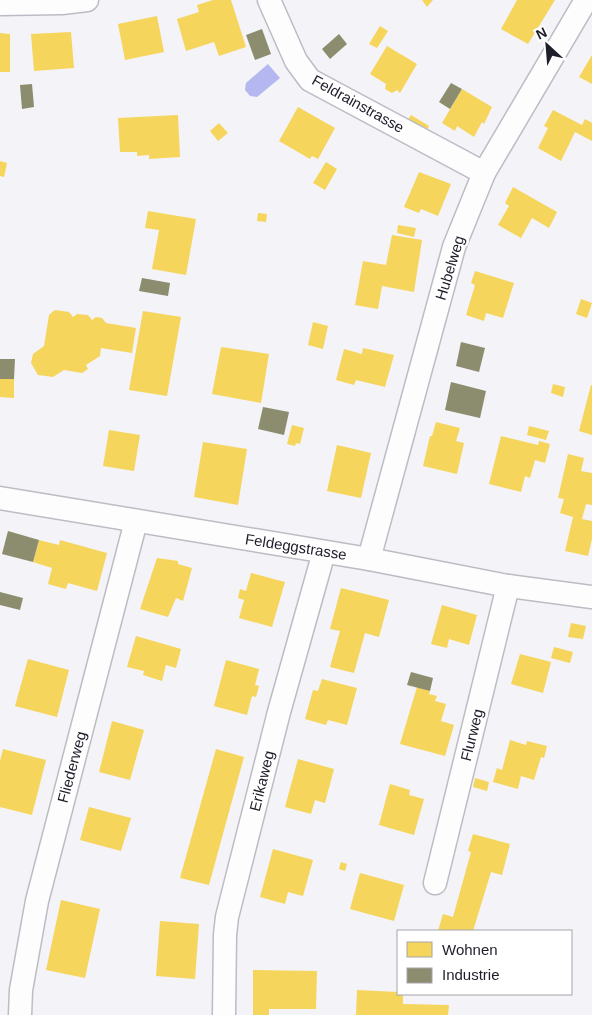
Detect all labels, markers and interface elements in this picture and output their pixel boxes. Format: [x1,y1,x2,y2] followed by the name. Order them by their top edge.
[522,20,572,70] north arrow
[533,24,549,43] text: N
[309,71,407,136] street label: Feldrainstrasse
[432,233,467,302] street label: Hubelweg
[244,530,348,563] street label: Feldeggstrasse
[457,707,486,763] street label: Flurweg
[54,729,89,805] street label: Fliederweg
[246,749,277,813] street label: Erikaweg
[397,930,572,995] legend
[442,941,498,958] text: Wohnen
[442,966,500,983] text: Industrie

